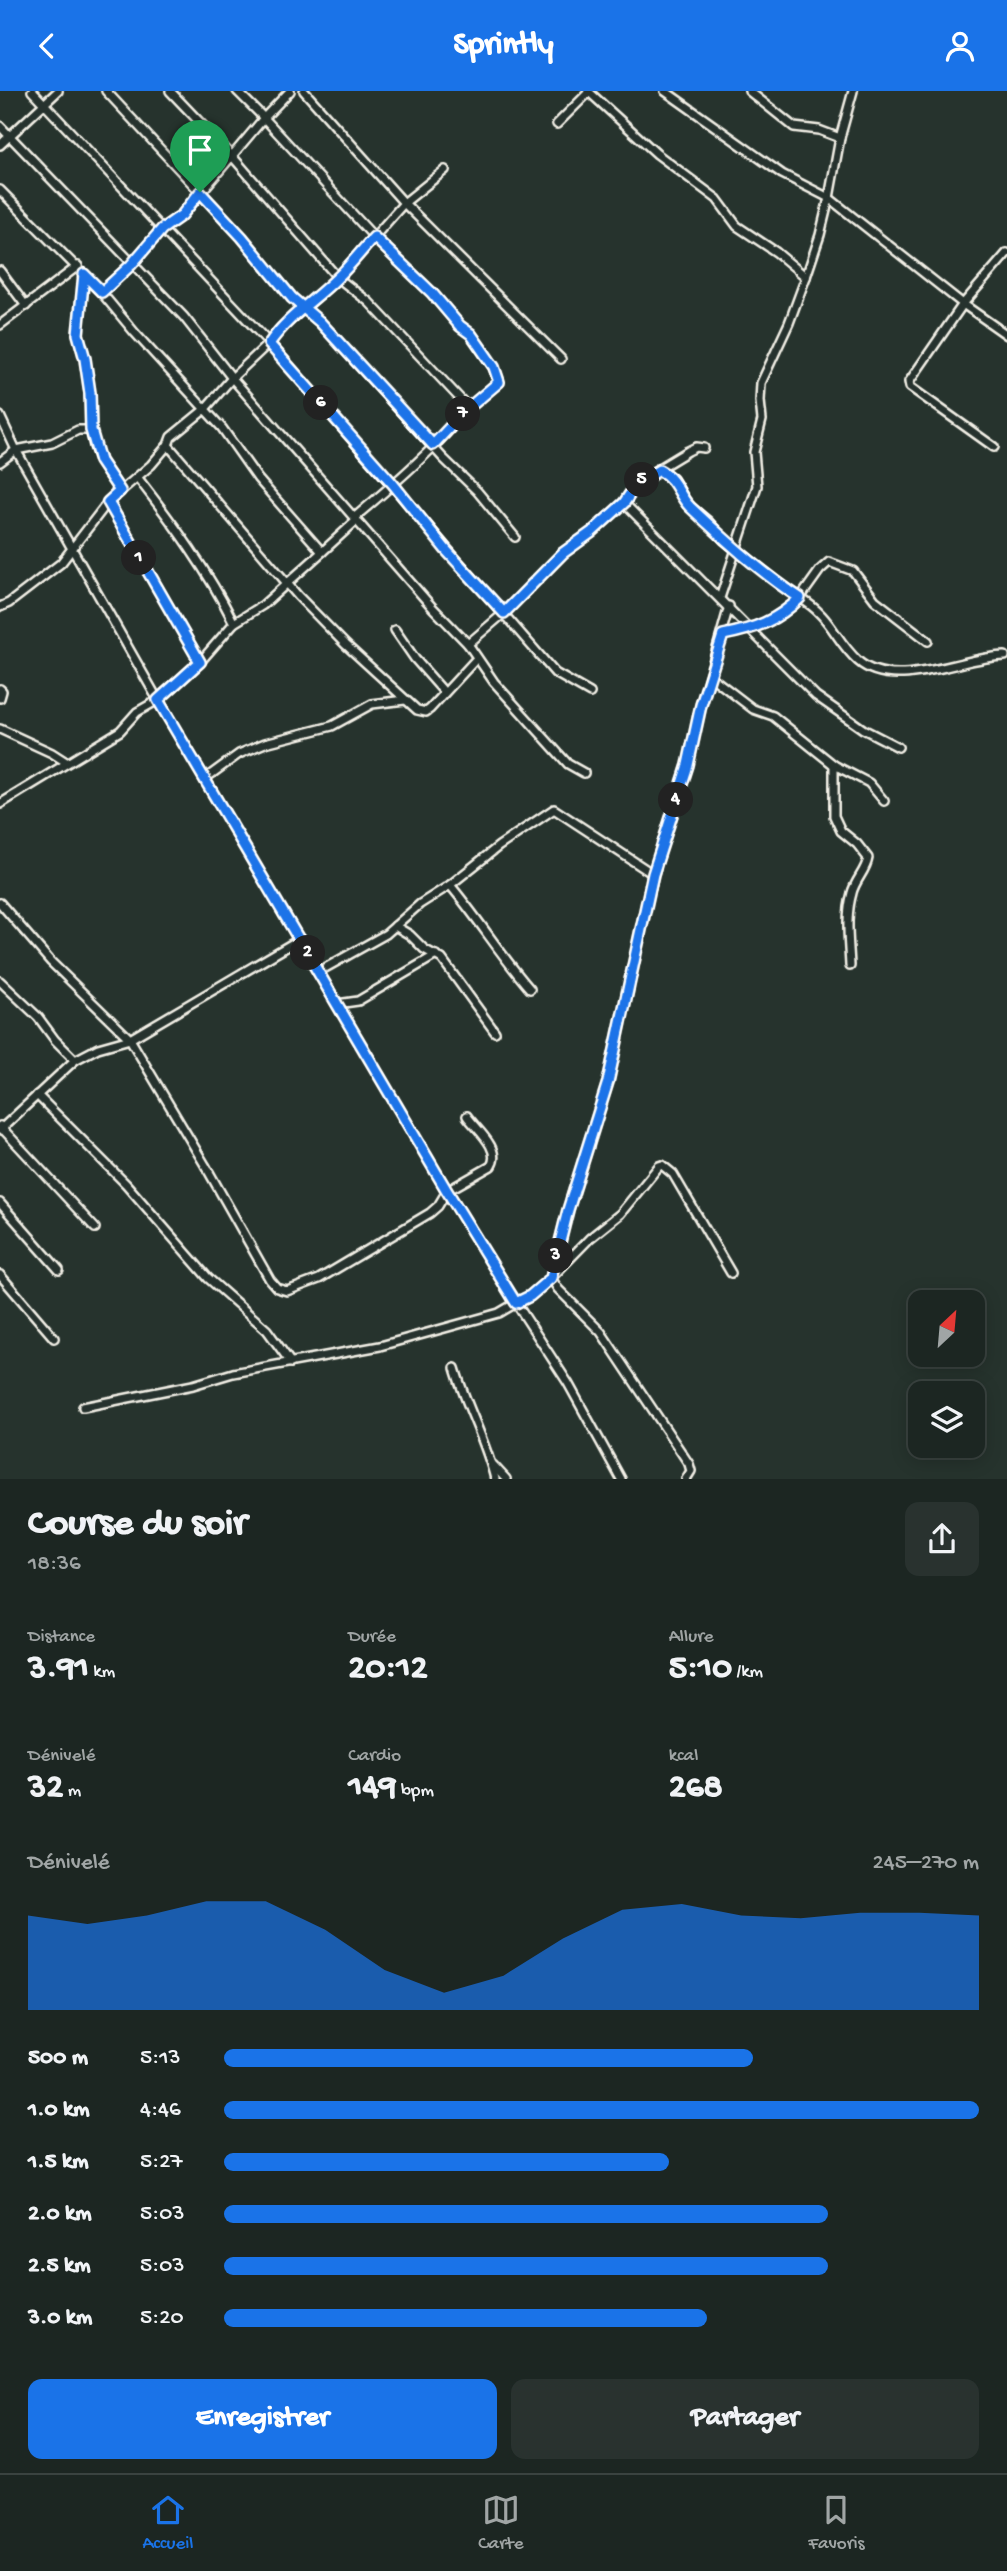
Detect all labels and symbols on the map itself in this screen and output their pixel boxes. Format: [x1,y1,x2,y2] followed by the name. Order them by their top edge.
[170,120,230,192] pin
[304,385,338,421] pin: 6
[446,397,480,431] pin: 7
[624,463,660,497] pin: 5
[122,540,156,575] pin: 1
[658,783,694,817] pin: 4
[290,935,326,971] pin: 2
[538,1239,574,1273] pin: 3
[908,1290,985,1367] north arrow

